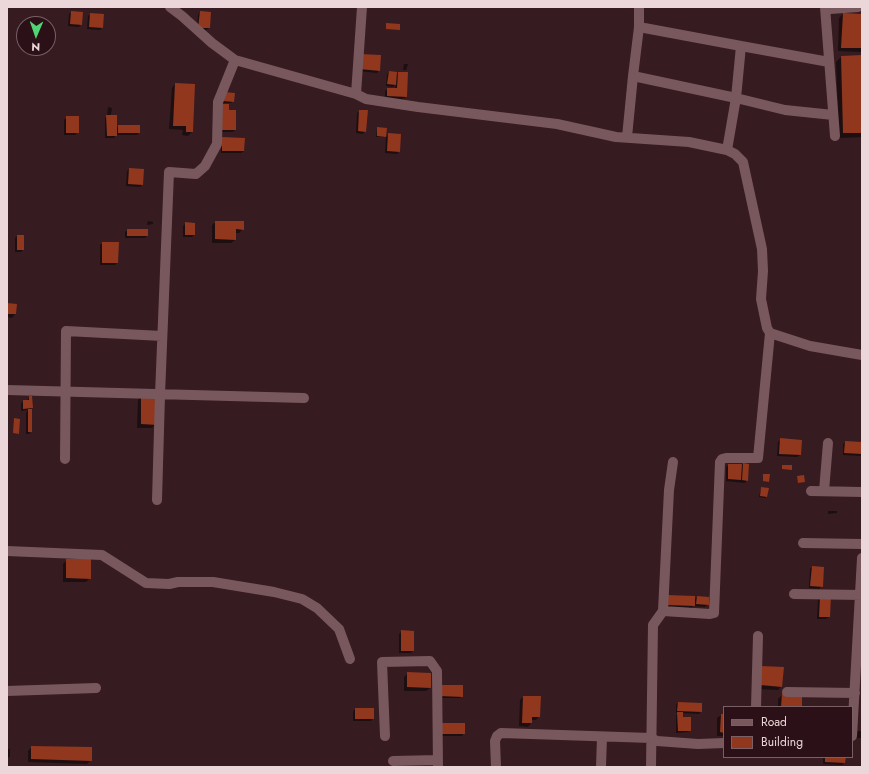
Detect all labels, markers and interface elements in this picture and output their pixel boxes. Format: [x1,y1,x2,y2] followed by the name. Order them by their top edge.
[16,16,56,56] north arrow
[31,39,40,55] text: N
[723,706,853,758] legend
[761,713,787,731] text: Road
[761,733,803,751] text: Building

